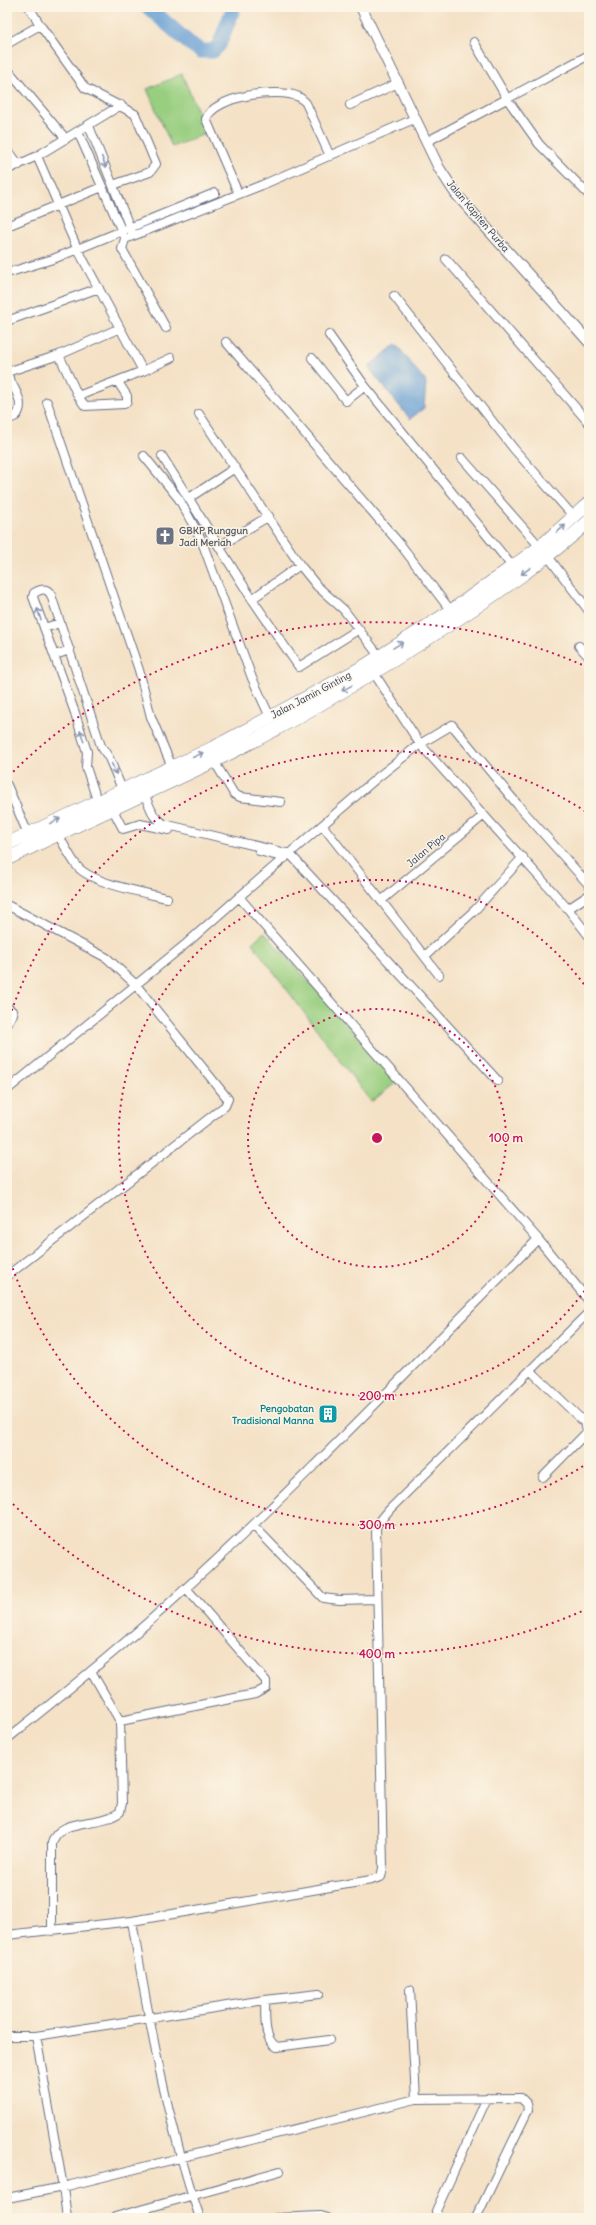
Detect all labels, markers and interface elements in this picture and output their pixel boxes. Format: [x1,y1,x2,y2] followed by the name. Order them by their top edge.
[100,155,108,167] one-way arrow
[444,177,512,255] street label: Jalan Kapiten Purba
[179,524,248,549] place label: GBKP Runggun Jadi Meriah
[555,524,566,533] one-way arrow
[154,525,176,547] church icon: GBKP Runggun Jadi Meriah
[520,567,531,575] one-way arrow
[35,607,42,620] one-way arrow
[392,640,404,648] one-way arrow
[269,668,353,722] street label: Jalan Jamin Ginting
[341,685,353,693] one-way arrow
[78,730,85,743] one-way arrow
[192,751,204,758] one-way arrow
[111,762,118,774] one-way arrow
[49,817,61,824] one-way arrow
[404,830,448,870] street label: Jalan Pipa
[489,1130,523,1145] text: 100 m
[370,1131,384,1145] centre of rings
[359,1388,395,1403] text: 200 m
[232,1402,314,1427] place label: Pengobatan Tradisional Manna
[317,1403,339,1425] building icon: Pengobatan Tradisional Manna
[359,1517,395,1532] text: 300 m
[359,1646,396,1661] text: 400 m

